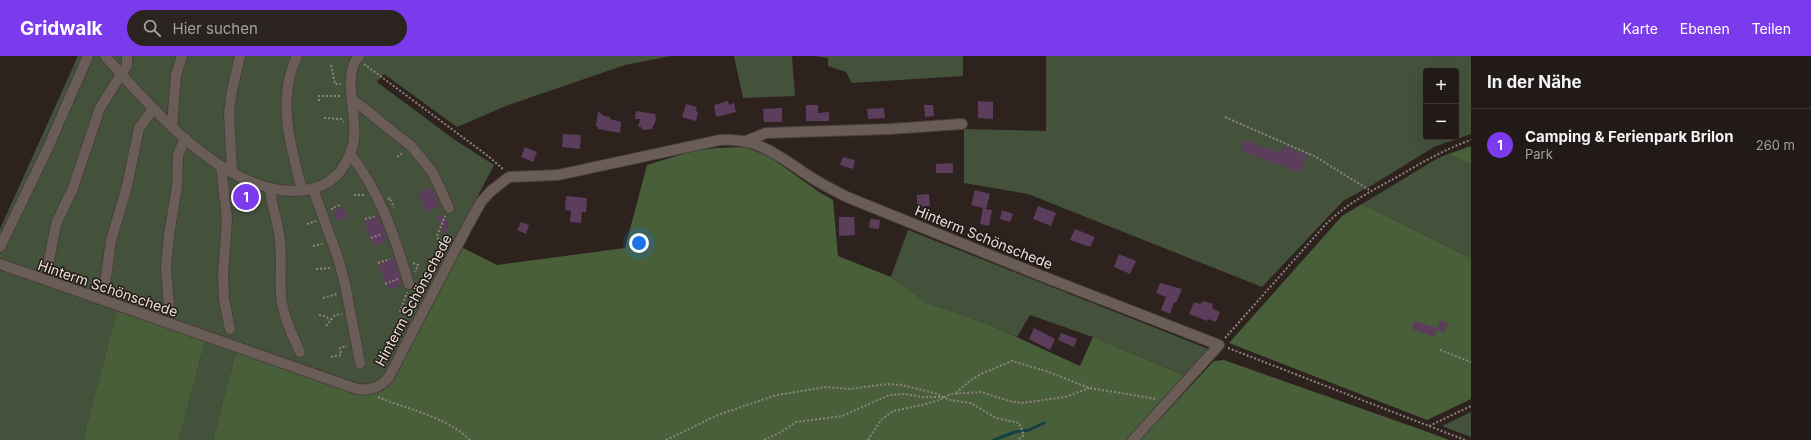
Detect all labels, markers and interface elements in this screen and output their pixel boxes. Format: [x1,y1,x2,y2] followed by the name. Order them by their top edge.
[127,10,407,46] search box
[20,17,103,40] text: Gridwalk
[141,17,163,39] icon: search
[173,19,258,38] text: Hier suchen
[1622,20,1658,37] text: Karte
[1680,20,1730,37] text: Ebenen
[1752,20,1791,37] text: Teilen
[1423,68,1459,140] map controls
[1423,68,1459,104] button: +
[1487,72,1582,92] text: In der Nähe
[1423,104,1459,140] button: −
[1525,127,1734,146] text: Camping & Ferienpark Brilon
[1497,137,1503,153] text: 1
[1756,137,1795,153] text: 260 m
[1525,146,1553,162] text: Park
[233,182,259,212] pin: 1
[913,202,1055,272] street label: Hinterm Schönschede
[371,231,455,369] street label: Hinterm Schönschede
[629,233,649,253] your location
[36,256,180,320] street label: Hinterm Schönschede

